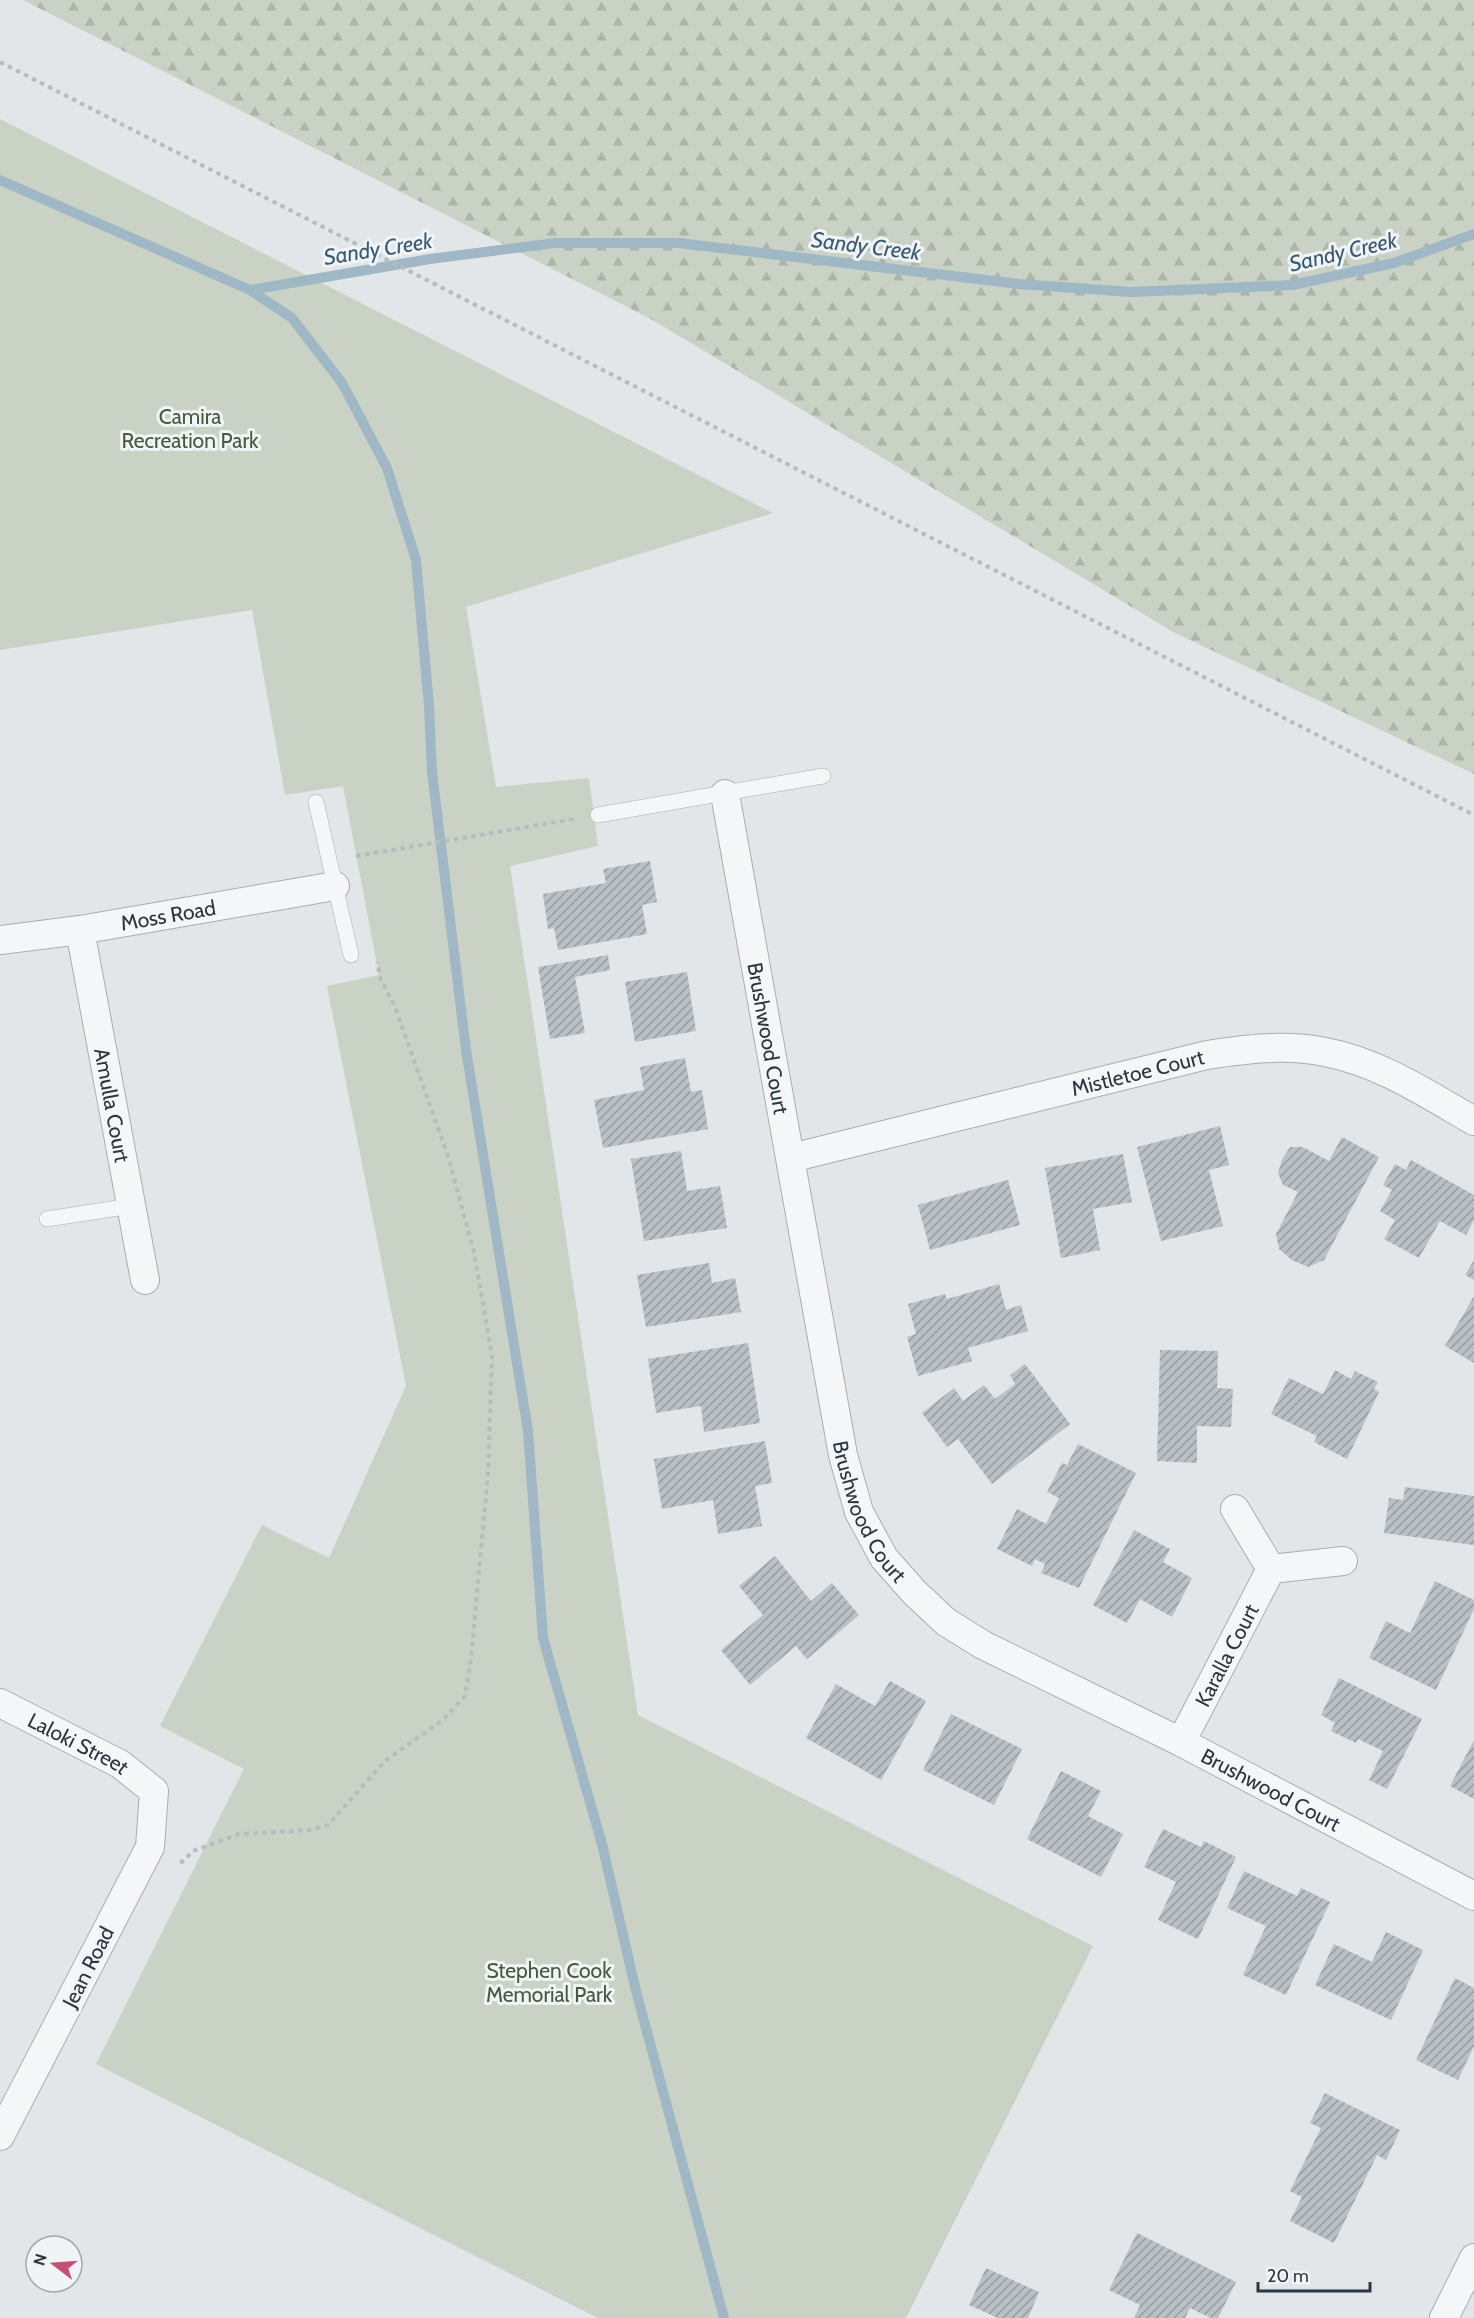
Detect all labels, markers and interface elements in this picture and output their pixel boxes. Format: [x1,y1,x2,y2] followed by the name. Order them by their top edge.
[810,226,923,266] water label: Sandy Creek
[1287,226,1400,277] water label: Sandy Creek
[322,227,435,271] water label: Sandy Creek
[122,404,259,453] park label: Camira Recreation Park
[119,894,218,935] street label: Moss Road
[743,960,794,1116] street label: Brushwood Court
[1069,1044,1206,1101] street label: Mistletoe Court
[90,1046,135,1164] street label: Amulla Court
[828,1439,912,1587] street label: Brushwood Court
[1189,1599,1263,1711] street label: Karalla Court
[24,1707,134,1779] street label: Laloki Street
[1197,1743,1345,1836] street label: Brushwood Court
[56,1922,119,2013] street label: Jean Road
[486,1958,613,2007] park label: Stephen Cook Memorial Park
[24,2234,84,2294] north arrow
[29,2252,51,2268] text: N
[1258,2255,1370,2293] scale bar
[1267,2265,1309,2287] text: 20 m

